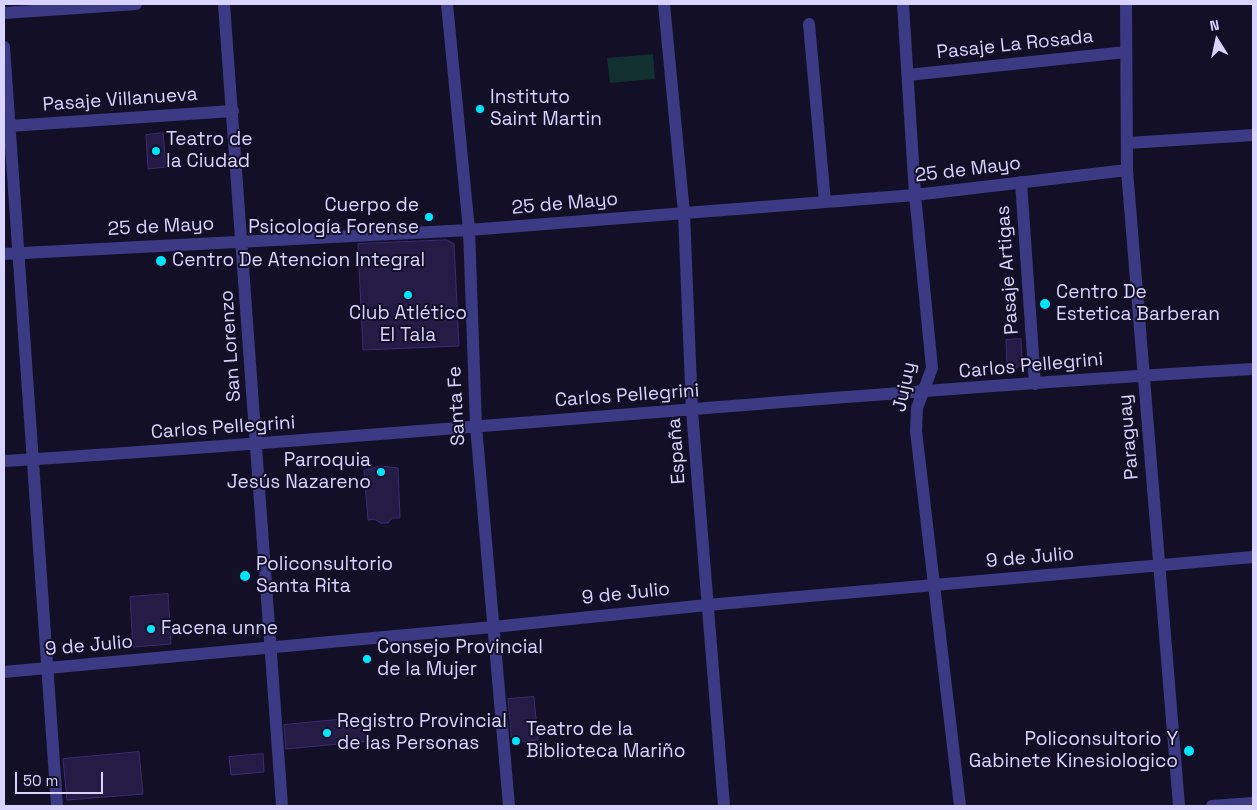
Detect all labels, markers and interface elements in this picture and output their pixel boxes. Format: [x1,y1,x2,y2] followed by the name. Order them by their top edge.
[1192,15,1242,65] north arrow
[1208,16,1221,35] text: N
[936,25,1094,65] street label: Pasaje La Rosada
[42,83,198,117] street label: Pasaje Villanueva
[490,87,602,131] place label: Instituto Saint Martin
[474,103,486,115] marker: Instituto Saint Martin
[166,129,253,173] place label: Teatro de la Ciudad
[150,145,162,157] marker: Teatro de la Ciudad
[914,152,1022,188] street label: 25 de Mayo
[511,188,619,220] street label: 25 de Mayo
[248,195,419,239] place label: Cuerpo de Psicología Forense
[992,205,1024,335] street label: Pasaje Artigas
[423,211,435,223] marker: Cuerpo de Psicología Forense
[107,213,215,241] street label: 25 de Mayo
[172,250,425,272] place label: Centro De Atencion Integral
[154,254,168,268] marker: Centro De Atencion Integral
[1056,282,1220,326] place label: Centro De Estetica Barberan
[216,289,246,403] street label: San Lorenzo
[402,289,414,301] marker: Club Atlético El Tala
[1038,297,1052,311] marker: Centro De Estetica Barberan
[349,303,467,347] place label: Club Atlético El Tala
[958,348,1104,384] street label: Carlos Pellegrini
[889,360,921,414] street label: Jujuy
[444,366,470,446] street label: Santa Fe
[554,380,700,412] street label: Carlos Pellegrini
[1114,393,1144,481] street label: Paraguay
[150,412,296,444] street label: Carlos Pellegrini
[663,417,691,485] street label: España
[227,450,371,494] place label: Parroquia Jesús Nazareno
[375,466,387,478] marker: Parroquia Jesús Nazareno
[985,543,1075,573] street label: 9 de Julio
[256,554,393,598] place label: Policonsultorio Santa Rita
[238,569,252,583] marker: Policonsultorio Santa Rita
[581,578,671,610] street label: 9 de Julio
[161,618,278,640] place label: Facena unne
[145,623,157,635] marker: Facena unne
[44,631,134,661] street label: 9 de Julio
[377,637,543,681] place label: Consejo Provincial de la Mujer
[361,653,373,665] marker: Consejo Provincial de la Mujer
[337,711,507,755] place label: Registro Provincial de las Personas
[526,719,686,763] place label: Teatro de la Biblioteca Mariño
[321,727,333,739] marker: Registro Provincial de las Personas
[969,729,1178,773] place label: Policonsultorio Y Gabinete Kinesiologico
[510,735,522,747] marker: Teatro de la Biblioteca Mariño
[1182,744,1196,758] marker: Policonsultorio Y Gabinete Kinesiologico
[18,762,105,794] scale bar
[23,771,58,790] text: 50 m

